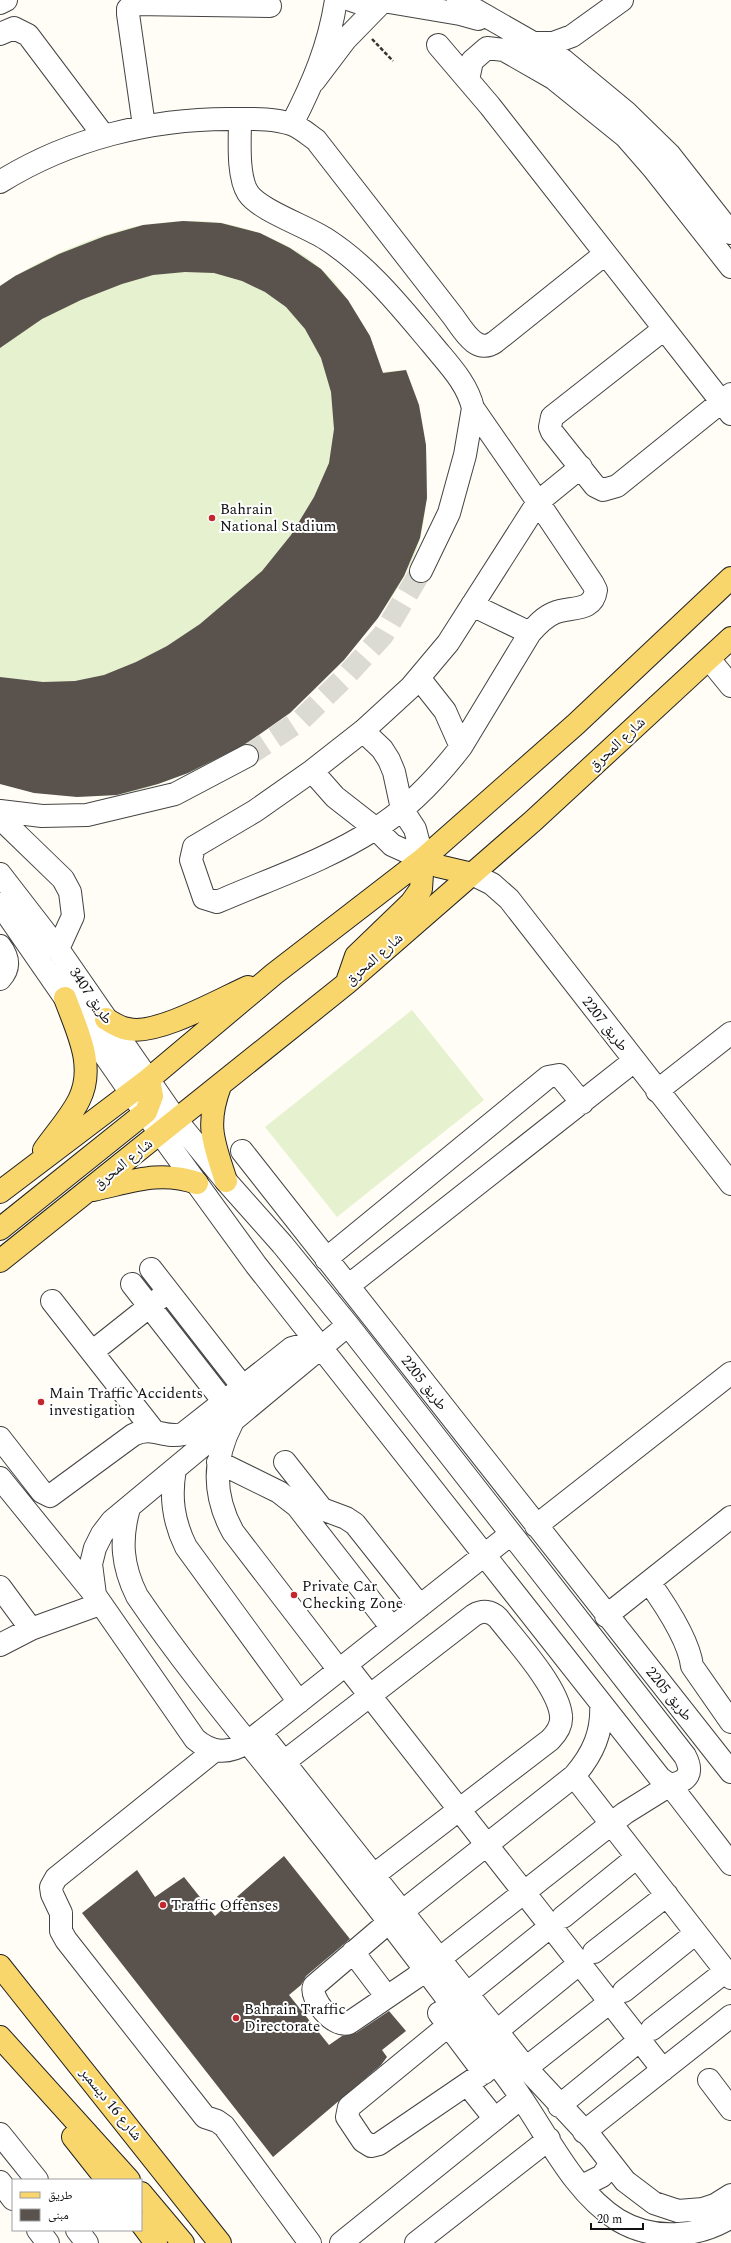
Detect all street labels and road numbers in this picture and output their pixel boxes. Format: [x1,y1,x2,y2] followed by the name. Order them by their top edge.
[583,711,651,777] street label: شارع المحرق
[340,927,408,991] street label: شارع المحرق
[63,963,119,1029] street label: طريق 3407
[576,992,634,1057] street label: طريق 2207
[88,1133,158,1195] street label: شارع المحرق
[395,1351,453,1416] street label: طريق 2205
[640,1662,698,1726] street label: طريق 2205
[73,2061,148,2146] street label: شارع 16 ديسمبر

